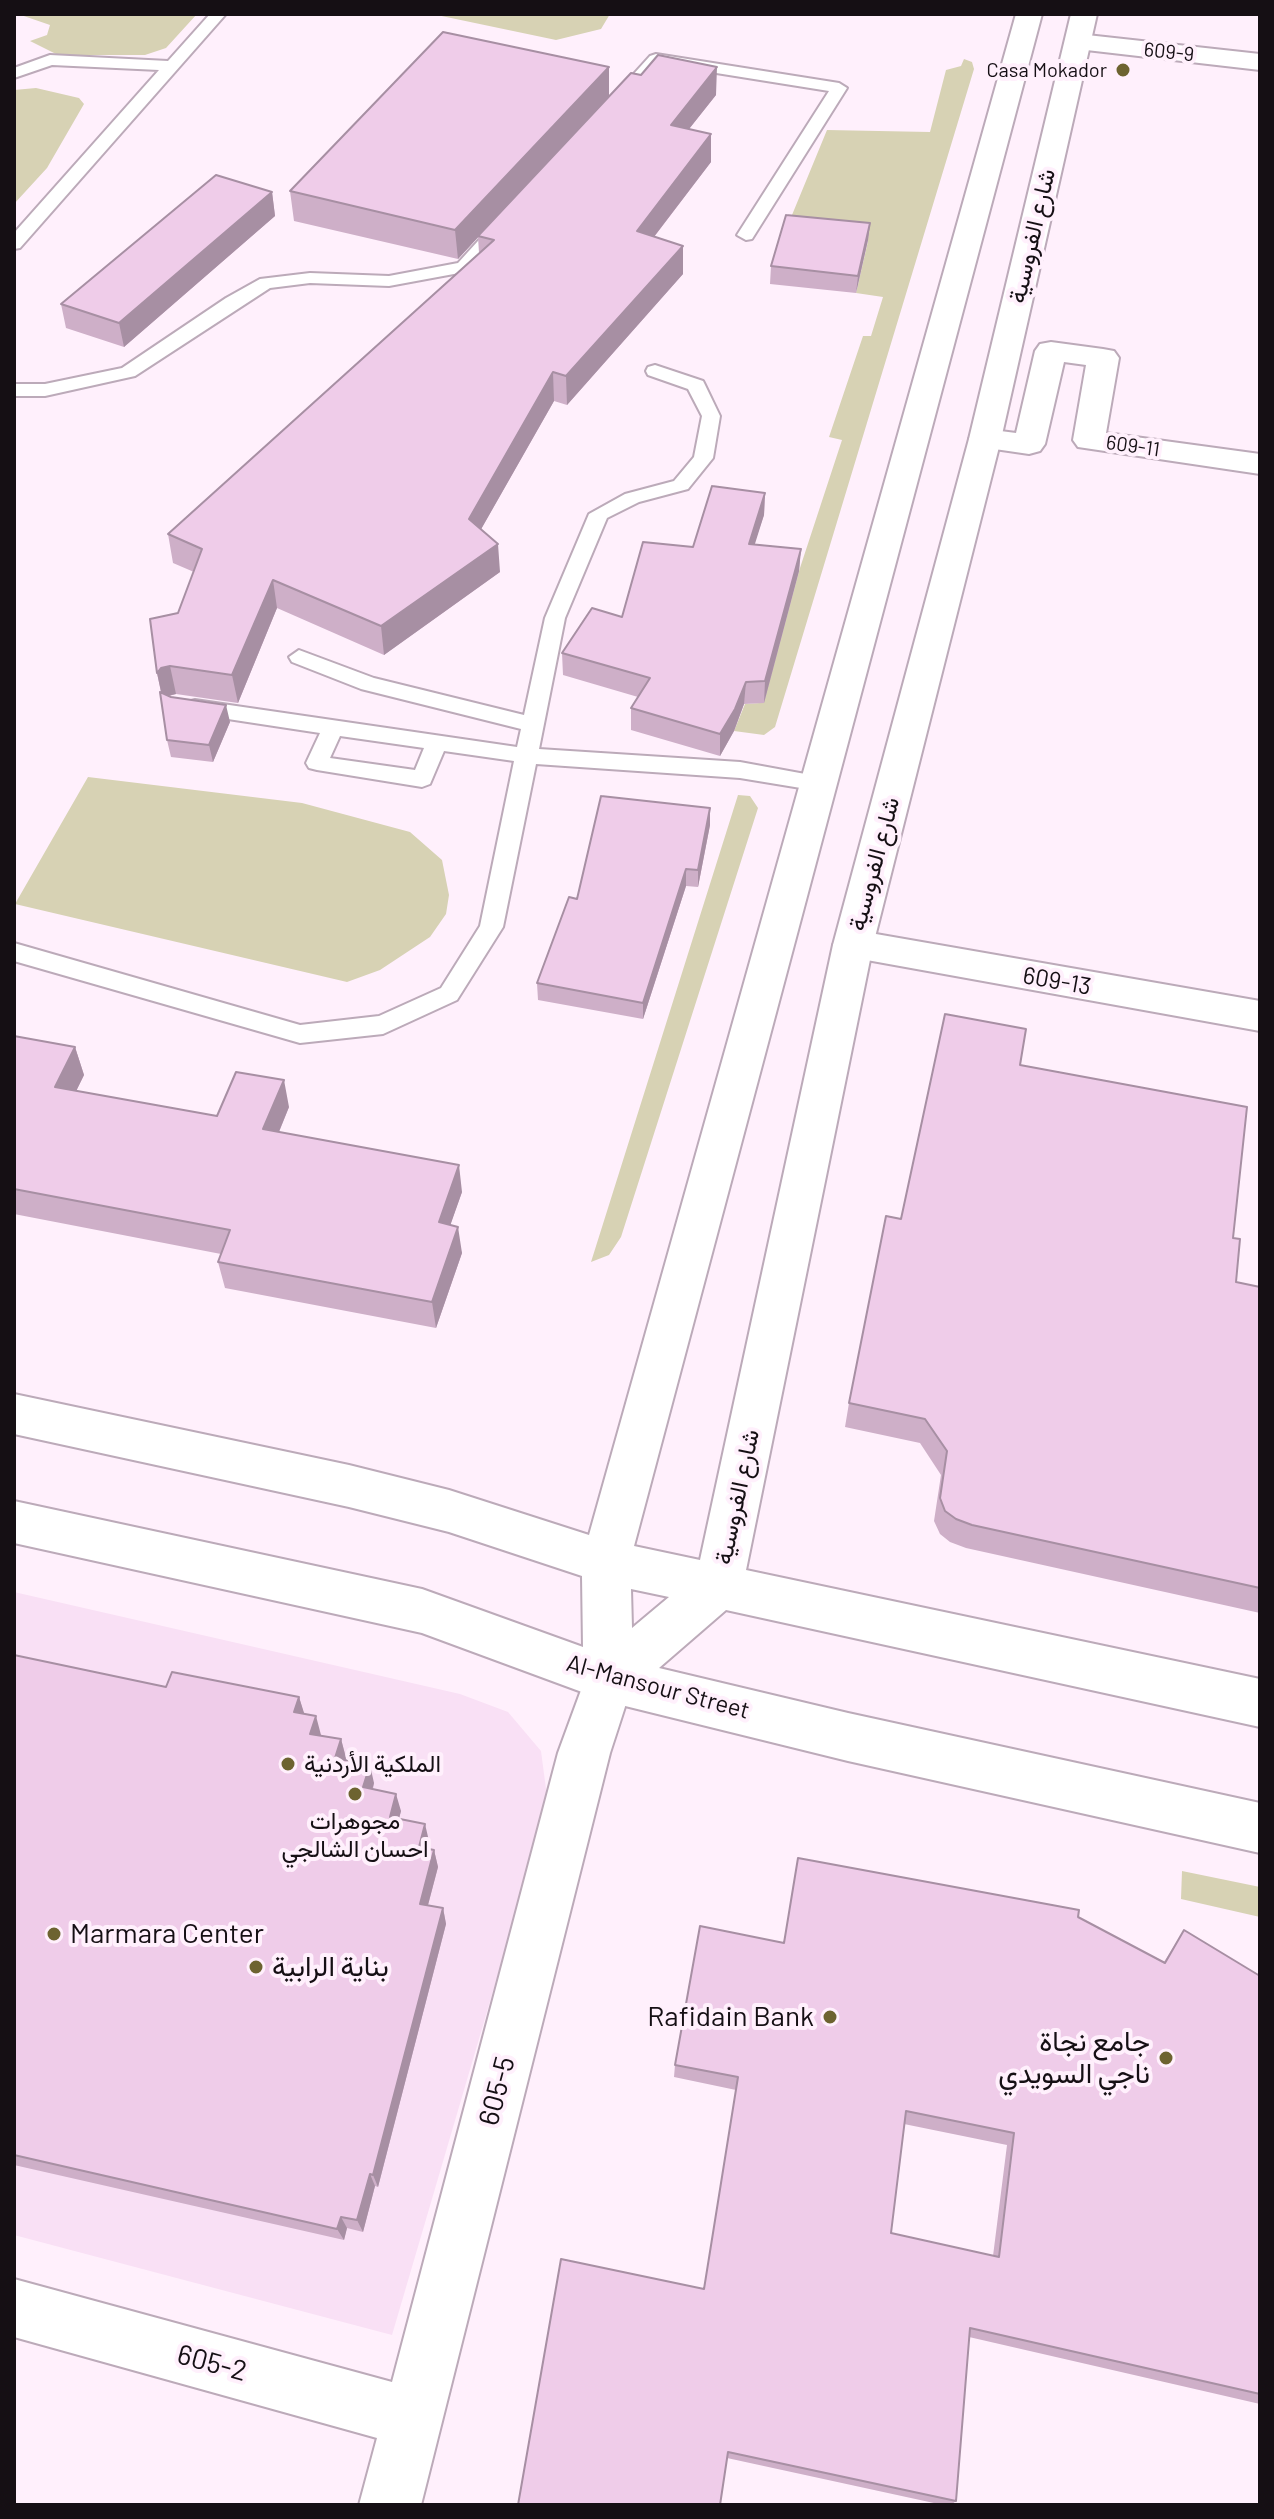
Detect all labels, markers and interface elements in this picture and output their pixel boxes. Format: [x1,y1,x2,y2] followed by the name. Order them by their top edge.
[1143,37,1195,67] street label: 609-9
[987,58,1107,82] place label: Casa Mokador
[1114,61,1132,79] marker: Casa Mokador
[1003,166,1061,306] street label: شارع الفروسية
[1105,430,1161,462] street label: 609-11
[842,794,906,934] street label: شارع الفروسية
[1021,961,1093,1001] street label: 609-13
[709,1427,765,1567] street label: شارع الفروسية
[563,1649,753,1725] street label: Al-Mansour Street
[304,1750,441,1778] place label: الملكية الأردنية
[279,1755,297,1773] marker: الملكية الأردنية
[346,1785,364,1803] marker: مجوهرات احسان الشالجي
[281,1807,429,1863] place label: مجوهرات احسان الشالجي
[70,1917,264,1951] place label: Marmara Center
[45,1925,63,1943] marker: Marmara Center
[272,1950,389,1984] place label: بناية الرابية
[247,1958,265,1976] marker: بناية الرابية
[647,2000,814,2034] place label: Rafidain Bank
[821,2008,839,2026] marker: Rafidain Bank
[998,2025,1150,2091] place label: جامع نجاة ناجي السويدي
[1157,2049,1175,2067] marker: جامع نجاة ناجي السويدي
[472,2053,522,2129] street label: 605-5
[174,2338,250,2388] street label: 605-2

